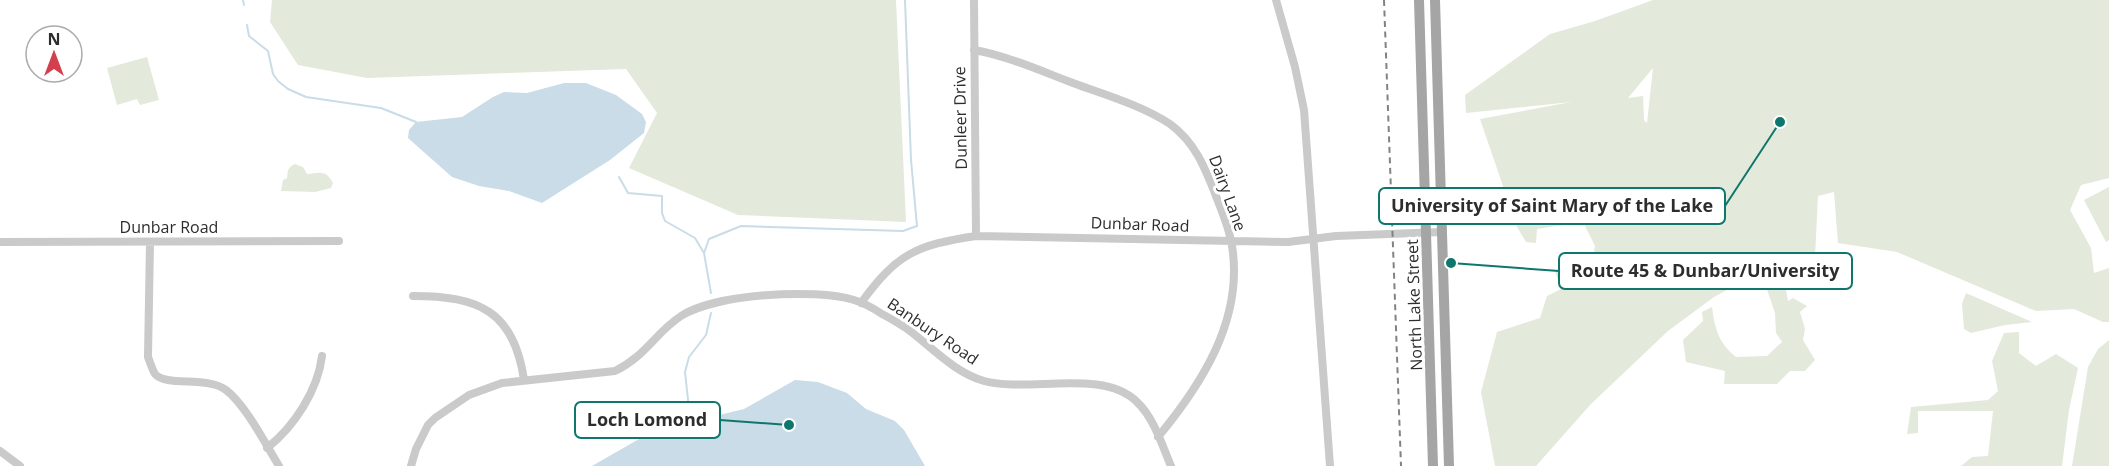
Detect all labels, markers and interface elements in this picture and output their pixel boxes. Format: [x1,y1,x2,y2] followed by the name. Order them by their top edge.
[24,24,84,84] north arrow
[47,28,61,50] text: N
[948,66,972,170] street label: Dunleer Drive
[1204,152,1252,234] street label: Dairy Lane
[1379,188,1725,224] callout: University of Saint Mary of the Lake
[1391,193,1713,217] text: University of Saint Mary of the Lake
[1090,211,1190,237] street label: Dunbar Road
[120,216,218,238] street label: Dunbar Road
[1401,239,1427,371] street label: North Lake Street
[1559,253,1852,289] callout: Route 45 & Dunbar/University
[1571,258,1840,282] text: Route 45 & Dunbar/University
[883,292,983,370] street label: Banbury Road
[575,402,720,438] callout: Loch Lomond
[587,407,707,431] text: Loch Lomond

